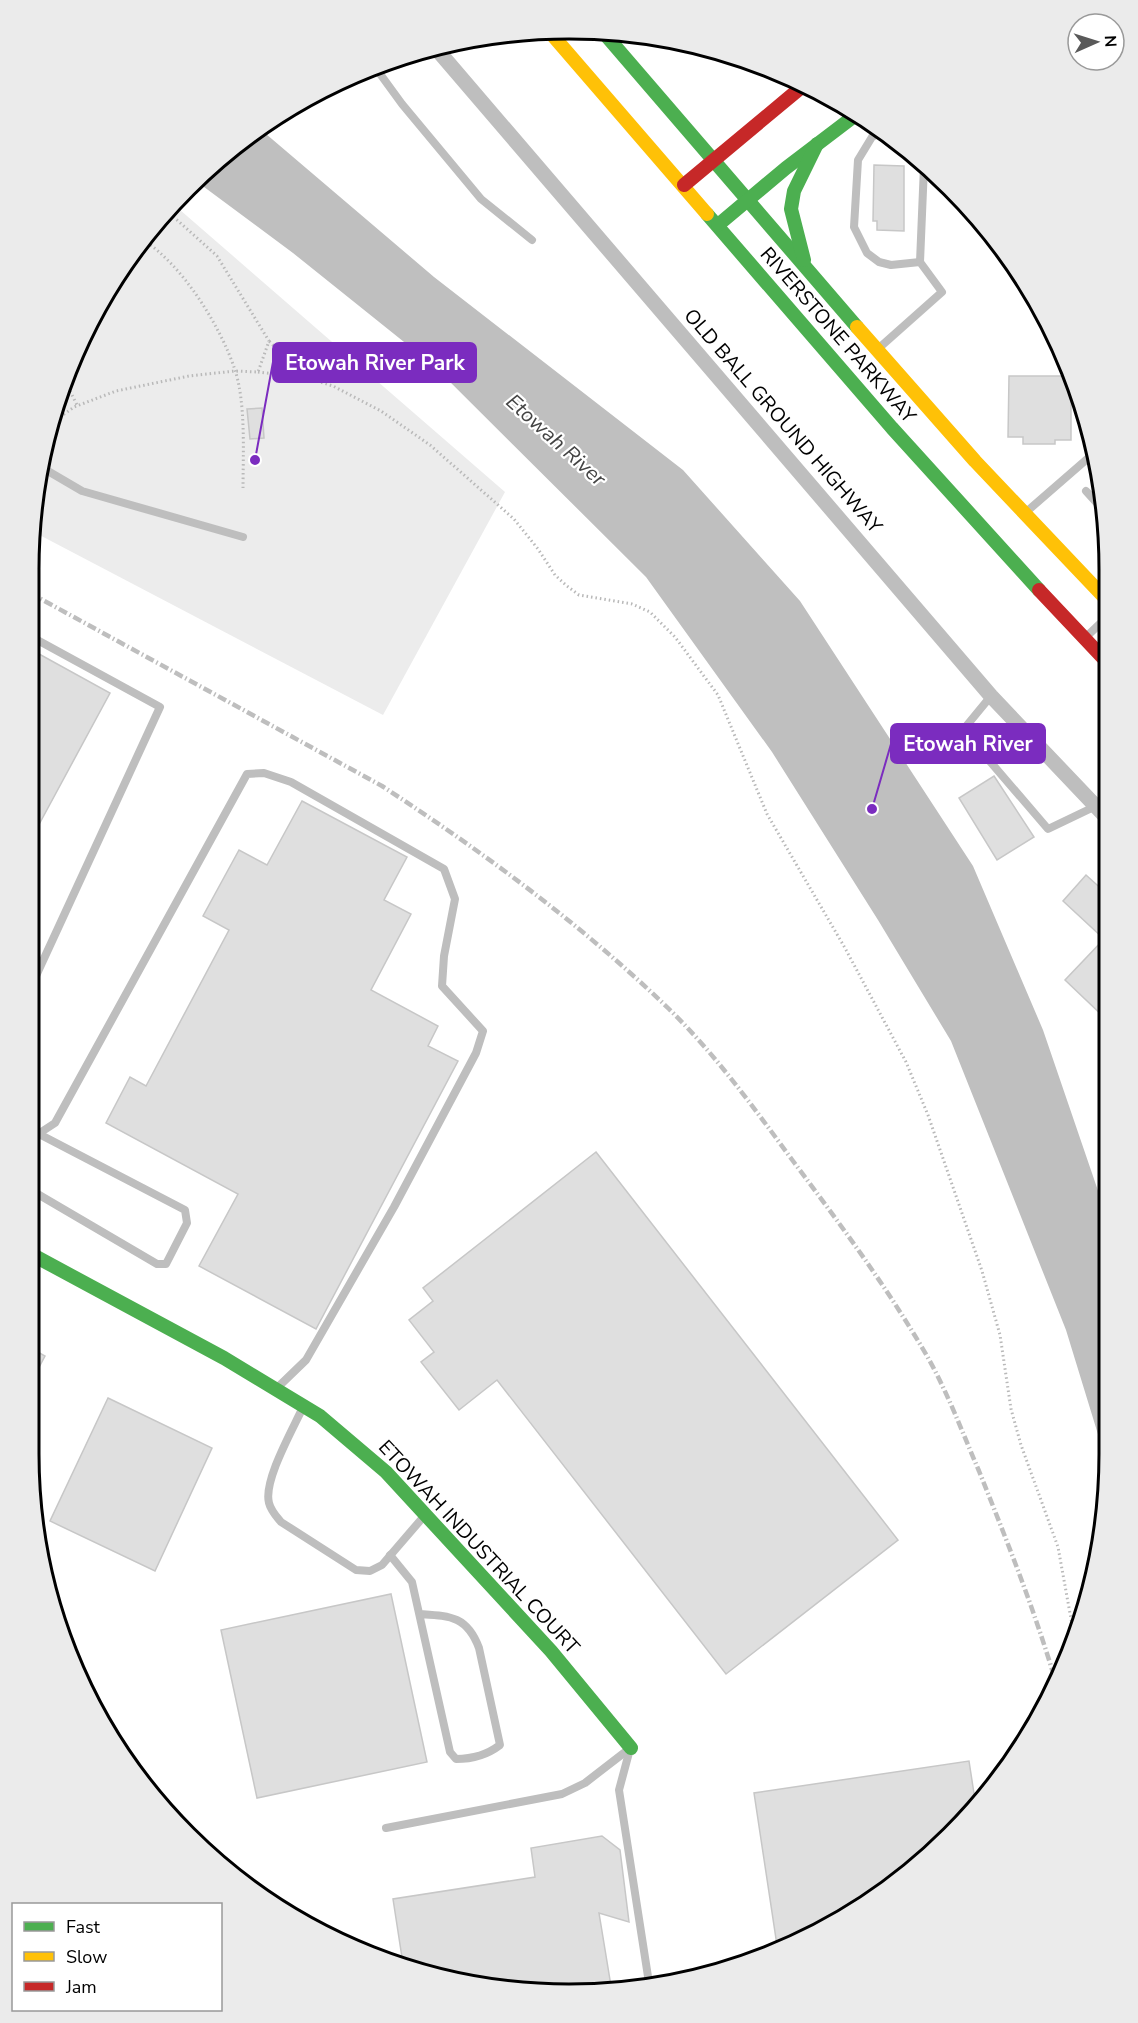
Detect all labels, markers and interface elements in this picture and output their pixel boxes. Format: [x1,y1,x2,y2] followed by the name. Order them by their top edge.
[1066,12,1126,72] north arrow
[1099,35,1121,48] text: N
[754,241,923,430] street label: RIVERSTONE PARKWAY
[678,303,889,540] street label: OLD BALL GROUND HIGHWAY
[273,343,476,382] callout: Etowah River Park
[285,349,465,377] text: Etowah River Park
[500,388,612,493] water label: Etowah River
[891,724,1045,763] callout: Etowah River
[903,730,1034,758] text: Etowah River
[372,1434,586,1660] street label: ETOWAH INDUSTRIAL COURT
[12,1903,222,2011] legend
[66,1915,101,1939] text: Fast
[66,1945,107,1969] text: Slow
[65,1975,97,1999] text: Jam

